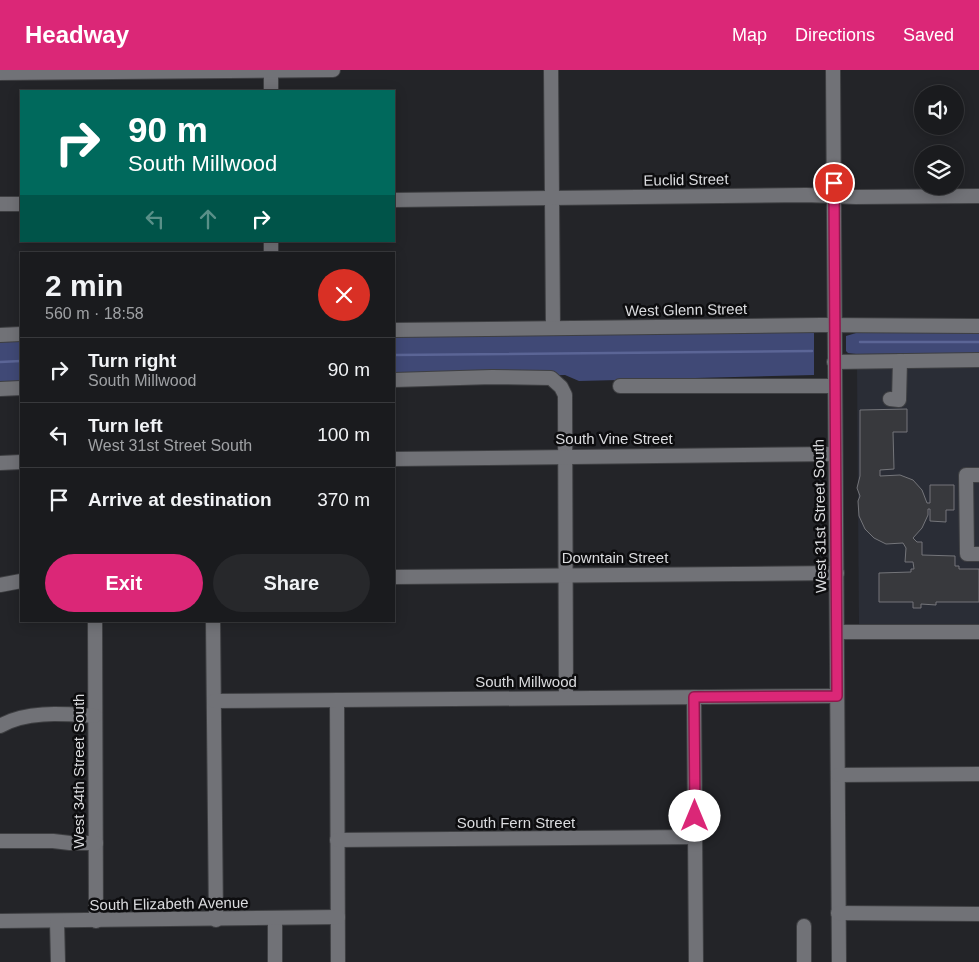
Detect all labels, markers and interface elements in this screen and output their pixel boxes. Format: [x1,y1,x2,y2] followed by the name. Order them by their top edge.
[25,21,129,48] text: Headway
[732,25,767,45] text: Map
[795,25,875,45] text: Directions
[903,25,954,45] text: Saved
[914,85,964,195] map controls
[914,85,964,135] button: sound
[45,110,110,175] icon: right
[128,110,208,149] text: 90 m
[914,145,964,195] button: layers
[128,151,277,176] text: South Millwood
[813,162,855,204] pin
[820,169,848,197] icon: arrive
[643,170,729,189] street label: Euclid Street
[141,205,169,233] icon: left
[194,205,222,233] icon: ahead
[247,205,275,233] icon: right
[45,269,123,302] text: 2 min
[318,269,370,321] button: close
[625,300,748,319] street label: West Glenn Street
[45,305,144,322] text: 560 m · 18:58
[88,350,176,371] text: Turn right
[45,356,73,384] icon: right
[328,359,370,380] text: 90 m
[88,372,197,389] text: South Millwood
[88,415,163,436] text: Turn left
[45,421,73,449] icon: left
[317,424,370,445] text: 100 m
[555,430,673,447] street label: South Vine Street
[88,437,252,454] text: West 31st Street South
[810,439,829,593] street label: West 31st Street South
[45,486,73,514] icon: arrive
[88,489,272,510] text: Arrive at destination
[317,489,370,510] text: 370 m
[562,549,669,566] street label: Downtain Street
[45,554,203,612] button: Exit
[213,554,370,612] button: Share
[475,673,577,690] street label: South Millwood
[70,694,87,848] street label: West 34th Street South
[668,789,720,841] position arrow
[457,814,576,831] street label: South Fern Street
[89,894,249,913] street label: South Elizabeth Avenue

